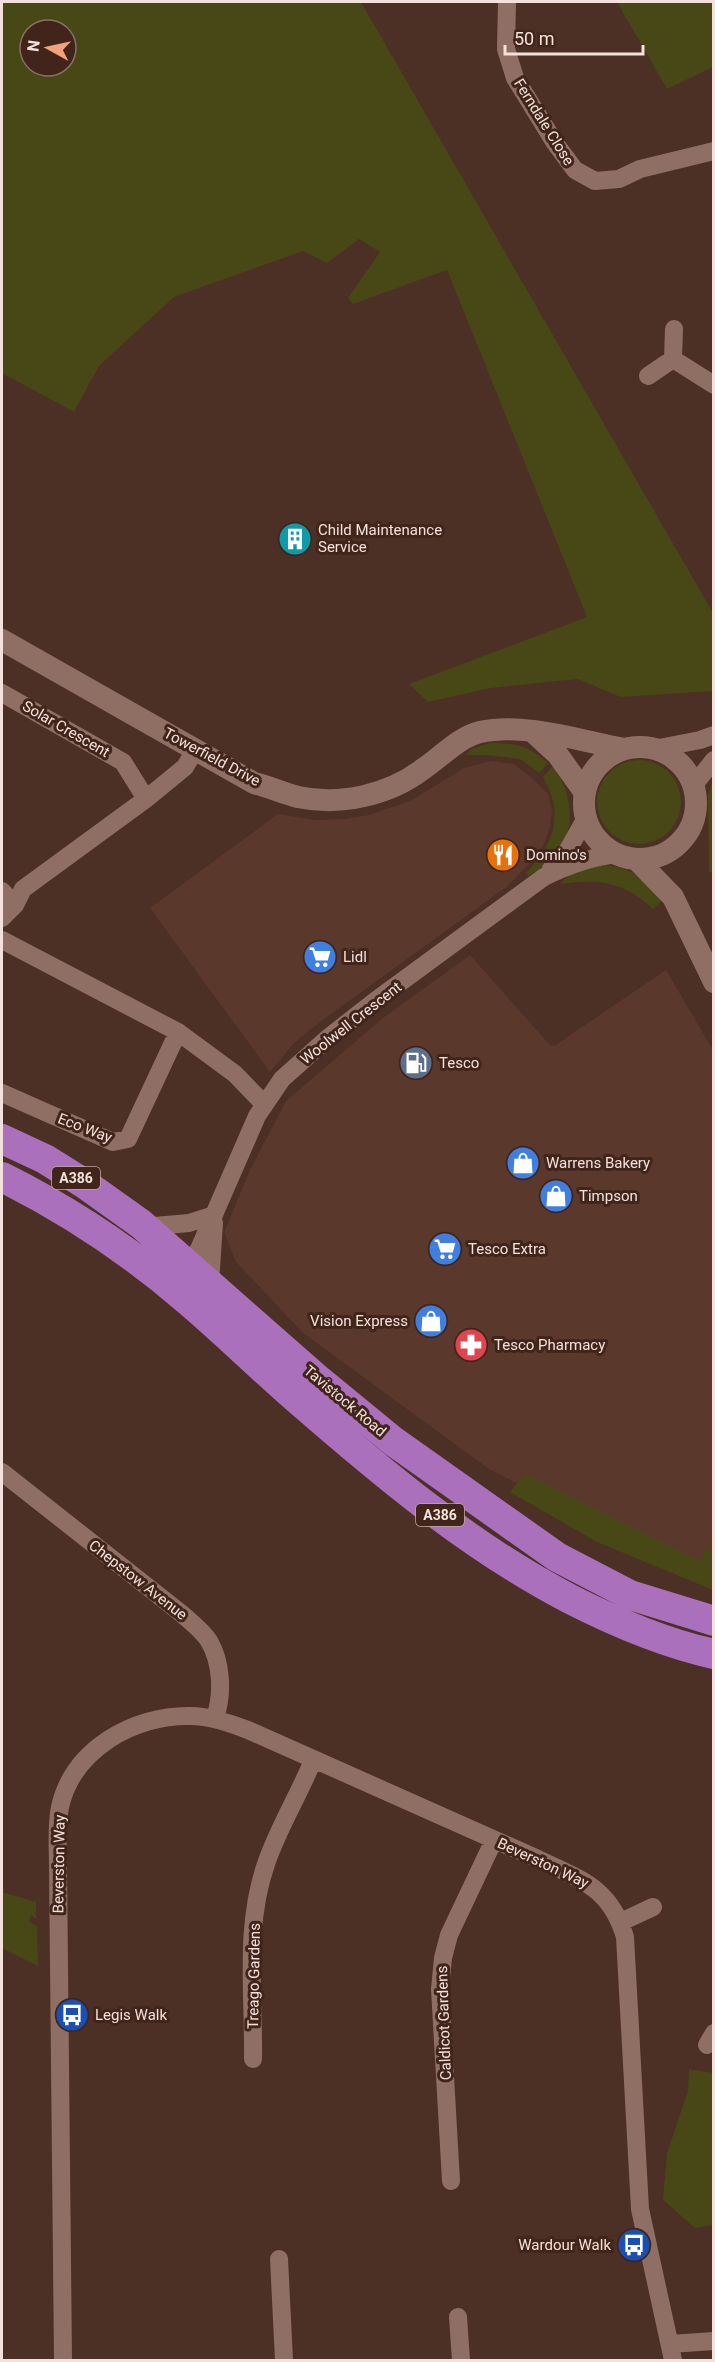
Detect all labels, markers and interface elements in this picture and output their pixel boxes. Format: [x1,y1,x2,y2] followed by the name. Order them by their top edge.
[18,18,78,78] north arrow
[505,18,643,56] scale bar
[514,28,554,49] text: 50 m
[23,39,44,53] text: N
[510,75,578,169] street label: Ferndale Close
[277,521,313,557] building icon: Child Maintenance Service
[318,521,442,556] place label: Child Maintenance Service
[19,697,113,761] street label: Solar Crescent
[161,724,263,790] street label: Towerfield Drive
[485,837,521,873] restaurant icon: Domino's
[526,846,587,864] place label: Domino's
[302,939,338,975] supermarket icon: Lidl
[343,948,367,966] place label: Lidl
[297,978,405,1068] street label: Woolwell Crescent
[398,1045,434,1081] fuel station icon: Tesco
[439,1054,479,1072] place label: Tesco
[55,1109,115,1147] street label: Eco Way
[505,1145,541,1181] shop icon: Warrens Bakery
[546,1154,650,1172] place label: Warrens Bakery
[52,1167,100,1189] road number: A386
[538,1178,574,1214] shop icon: Timpson
[579,1187,638,1205] place label: Timpson
[427,1231,463,1267] supermarket icon: Tesco Extra
[468,1240,546,1258] place label: Tesco Extra
[413,1303,449,1339] shop icon: Vision Express
[310,1312,408,1330] place label: Vision Express
[453,1327,489,1363] pharmacy icon: Tesco Pharmacy
[494,1336,605,1354] place label: Tesco Pharmacy
[300,1361,390,1441] street label: Tavistock Road
[416,1504,464,1526] road number: A386
[85,1536,191,1624] street label: Chepstow Avenue
[49,1815,69,1913] street label: Beverston Way
[494,1834,592,1892] street label: Beverston Way
[244,1923,264,2029] street label: Treago Gardens
[433,1965,455,2081] street label: Caldicot Gardens
[54,1997,90,2033] bus stop icon: Legis Walk
[95,2006,167,2024] place label: Legis Walk
[616,2227,652,2263] bus stop icon: Wardour Walk
[518,2236,611,2254] place label: Wardour Walk

